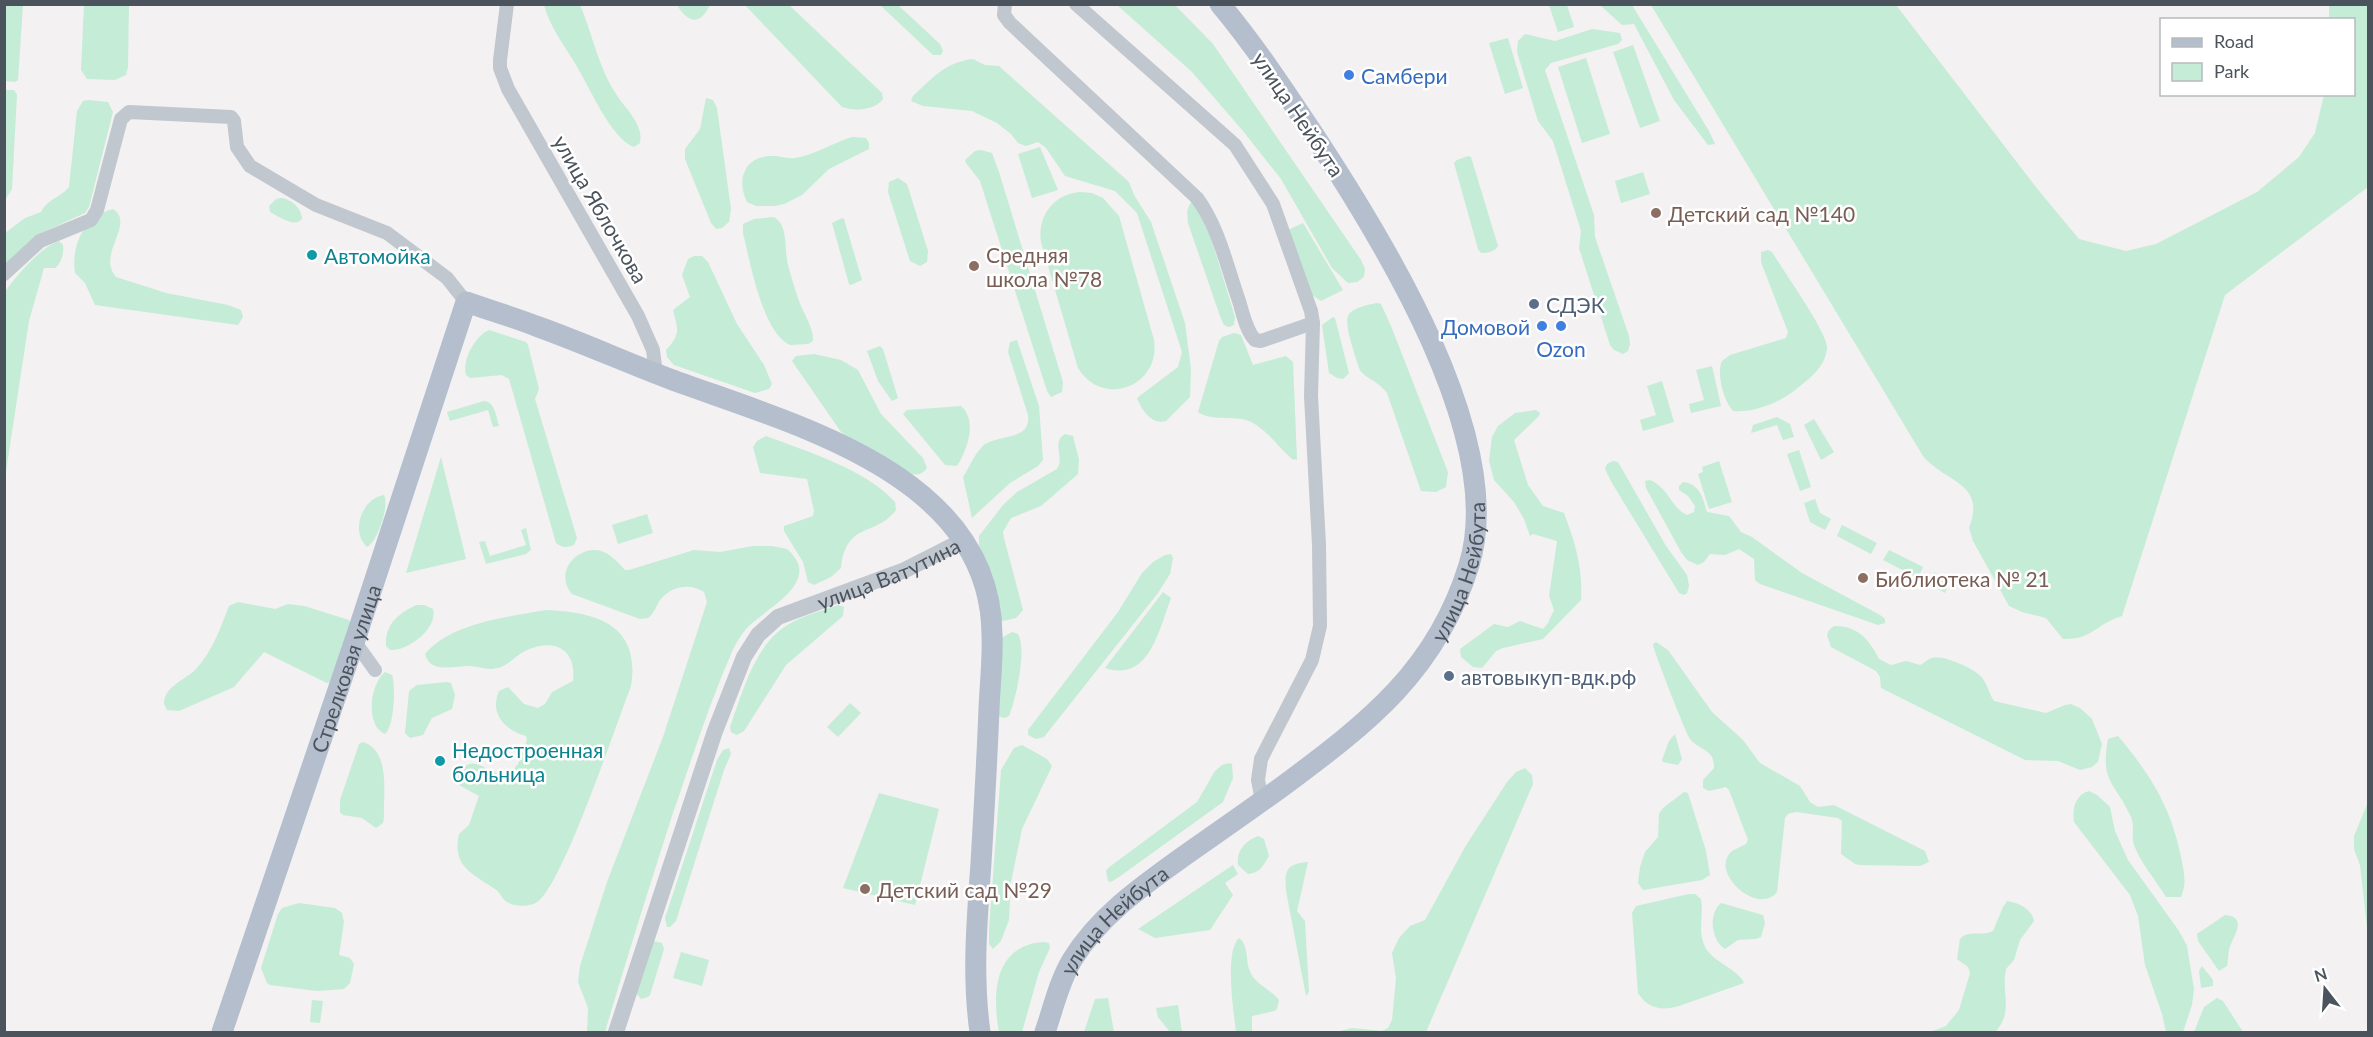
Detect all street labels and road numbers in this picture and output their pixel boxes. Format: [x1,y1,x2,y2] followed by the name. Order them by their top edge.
[1248,47,1350,181] street label: улица Нейбута
[549,131,653,287] street label: улица Яблочкова
[1425,502,1489,646] street label: улица Нейбута
[813,532,964,614] street label: улица Ватутина
[305,581,385,756] street label: Стрелковая улица
[1054,859,1172,979] street label: улица Нейбута

